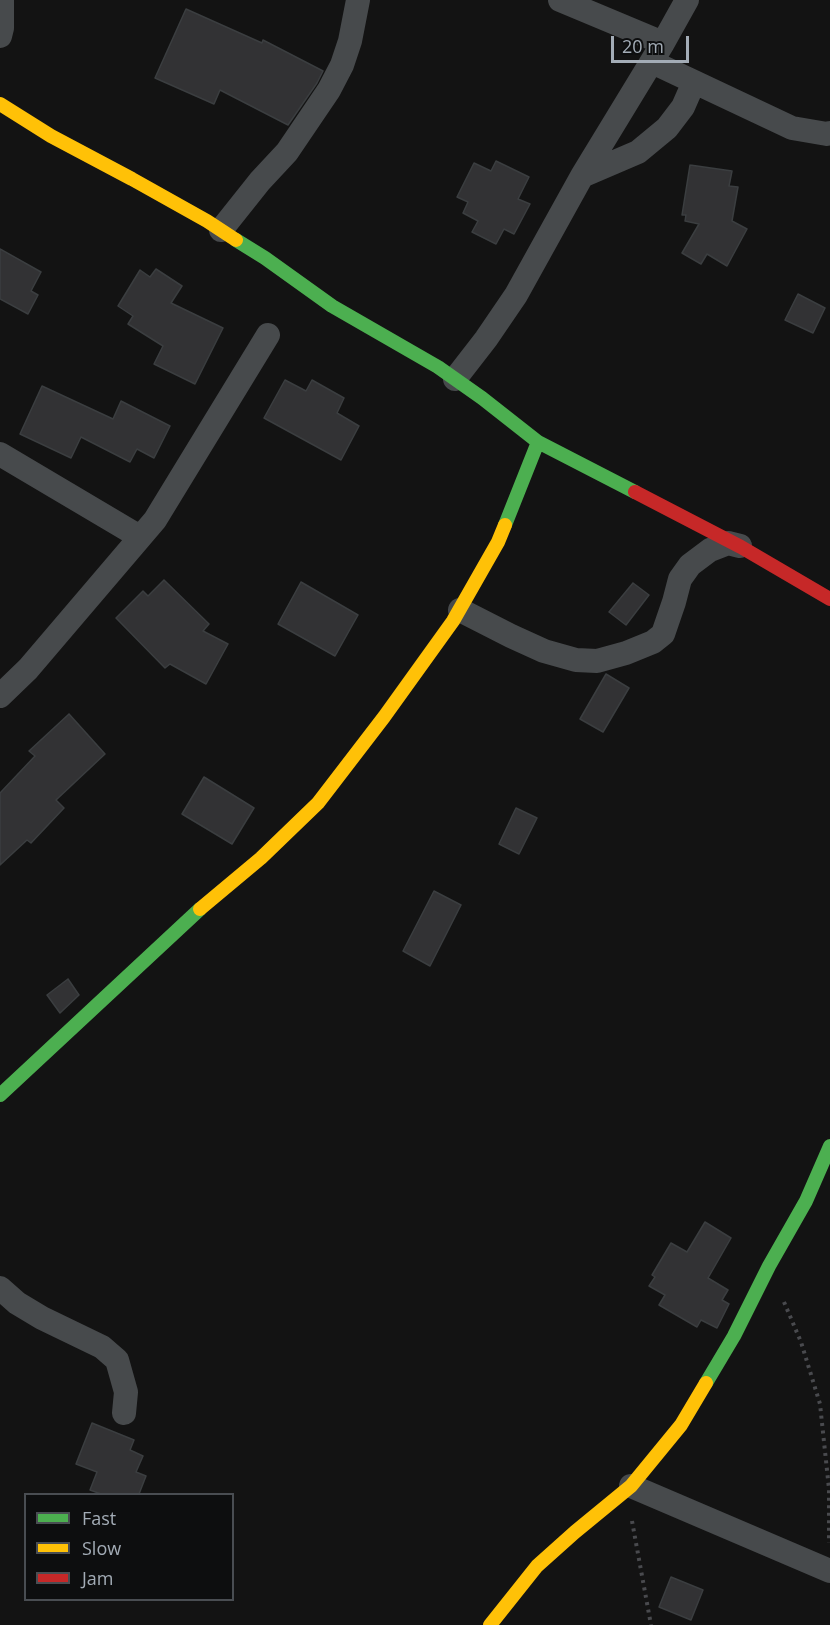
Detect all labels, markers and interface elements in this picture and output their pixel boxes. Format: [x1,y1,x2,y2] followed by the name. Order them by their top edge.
[614,24,692,62] scale bar
[622,34,664,58] text: 20 m
[24,1493,234,1601] legend
[82,1506,116,1530] text: Fast
[82,1536,121,1560] text: Slow
[82,1566,114,1590] text: Jam

